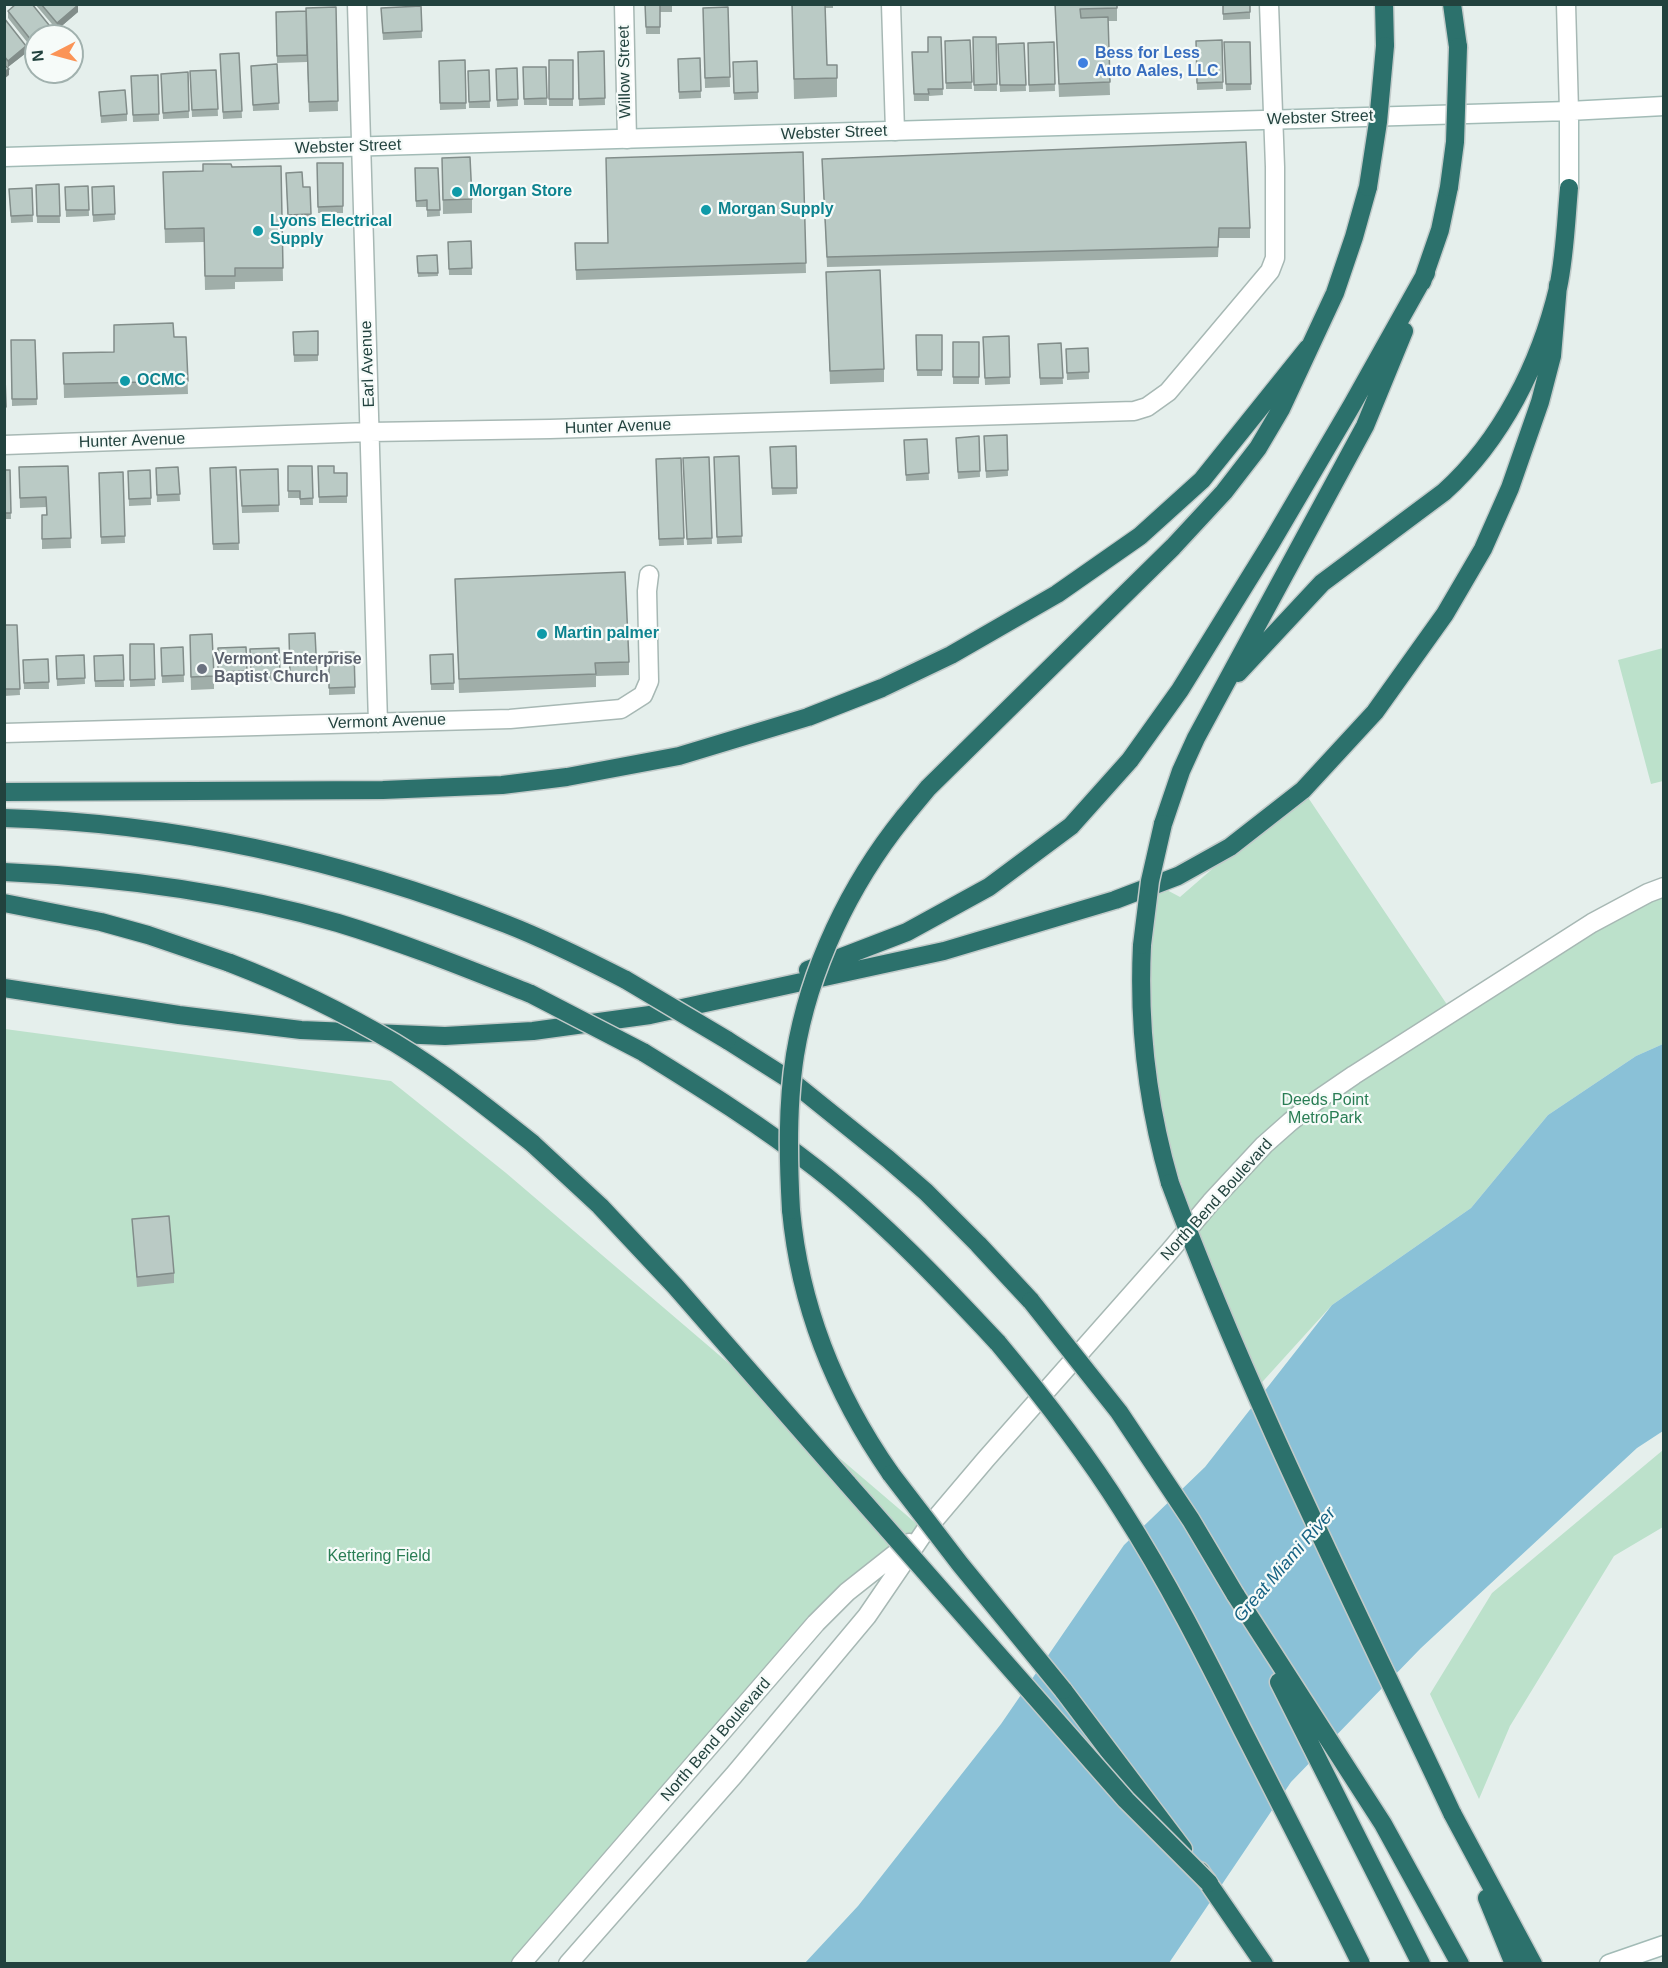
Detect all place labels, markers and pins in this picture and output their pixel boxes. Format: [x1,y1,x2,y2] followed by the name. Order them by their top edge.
[1095,44,1219,82] place label: Bess for Less Auto Aales, LLC
[1076,56,1090,70] marker: Bess for Less Auto Aales, LLC
[469,182,572,202] place label: Morgan Store
[450,185,464,199] marker: Morgan Store
[718,200,834,220] place label: Morgan Supply
[699,203,713,217] marker: Morgan Supply
[270,212,392,250] place label: Lyons Electrical Supply
[251,224,265,238] marker: Lyons Electrical Supply
[137,371,186,391] place label: OCMC
[118,374,132,388] marker: OCMC
[554,624,659,644] place label: Martin palmer
[535,627,549,641] marker: Martin palmer
[214,650,362,688] place label: Vermont Enterprise Baptist Church
[195,662,209,676] marker: Vermont Enterprise Baptist Church

